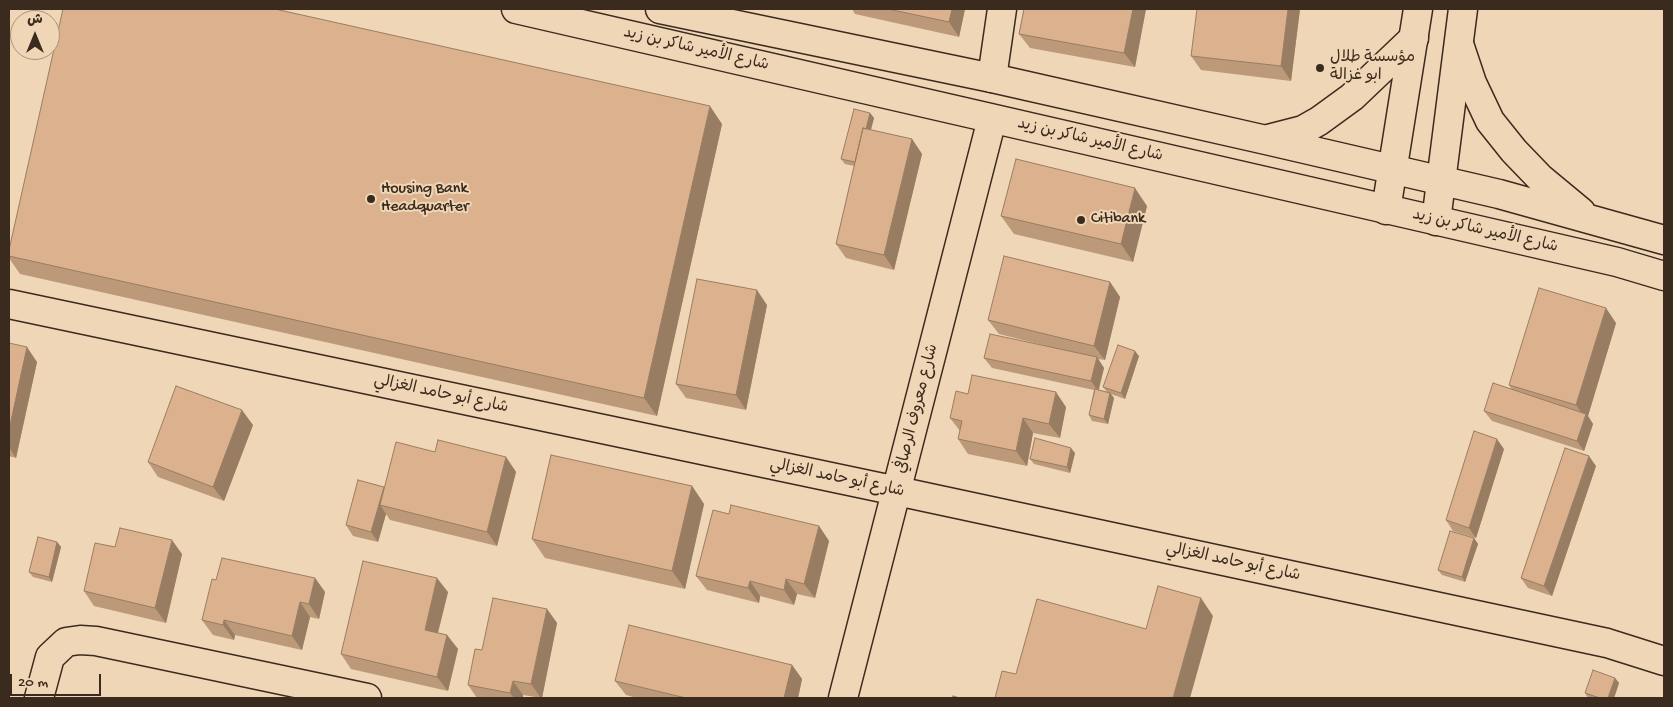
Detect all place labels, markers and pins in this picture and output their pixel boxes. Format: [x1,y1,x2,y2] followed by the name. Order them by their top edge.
[1330,49,1415,87] place label: مؤسسة طلال ابو غزالة
[1314,62,1326,74] marker: مؤسسة طلال ابو غزالة
[381,180,469,218] place label: Housing Bank Headquarter
[365,193,377,205] marker: Housing Bank Headquarter
[1091,210,1145,230] place label: Citibank
[1075,214,1087,226] marker: Citibank

